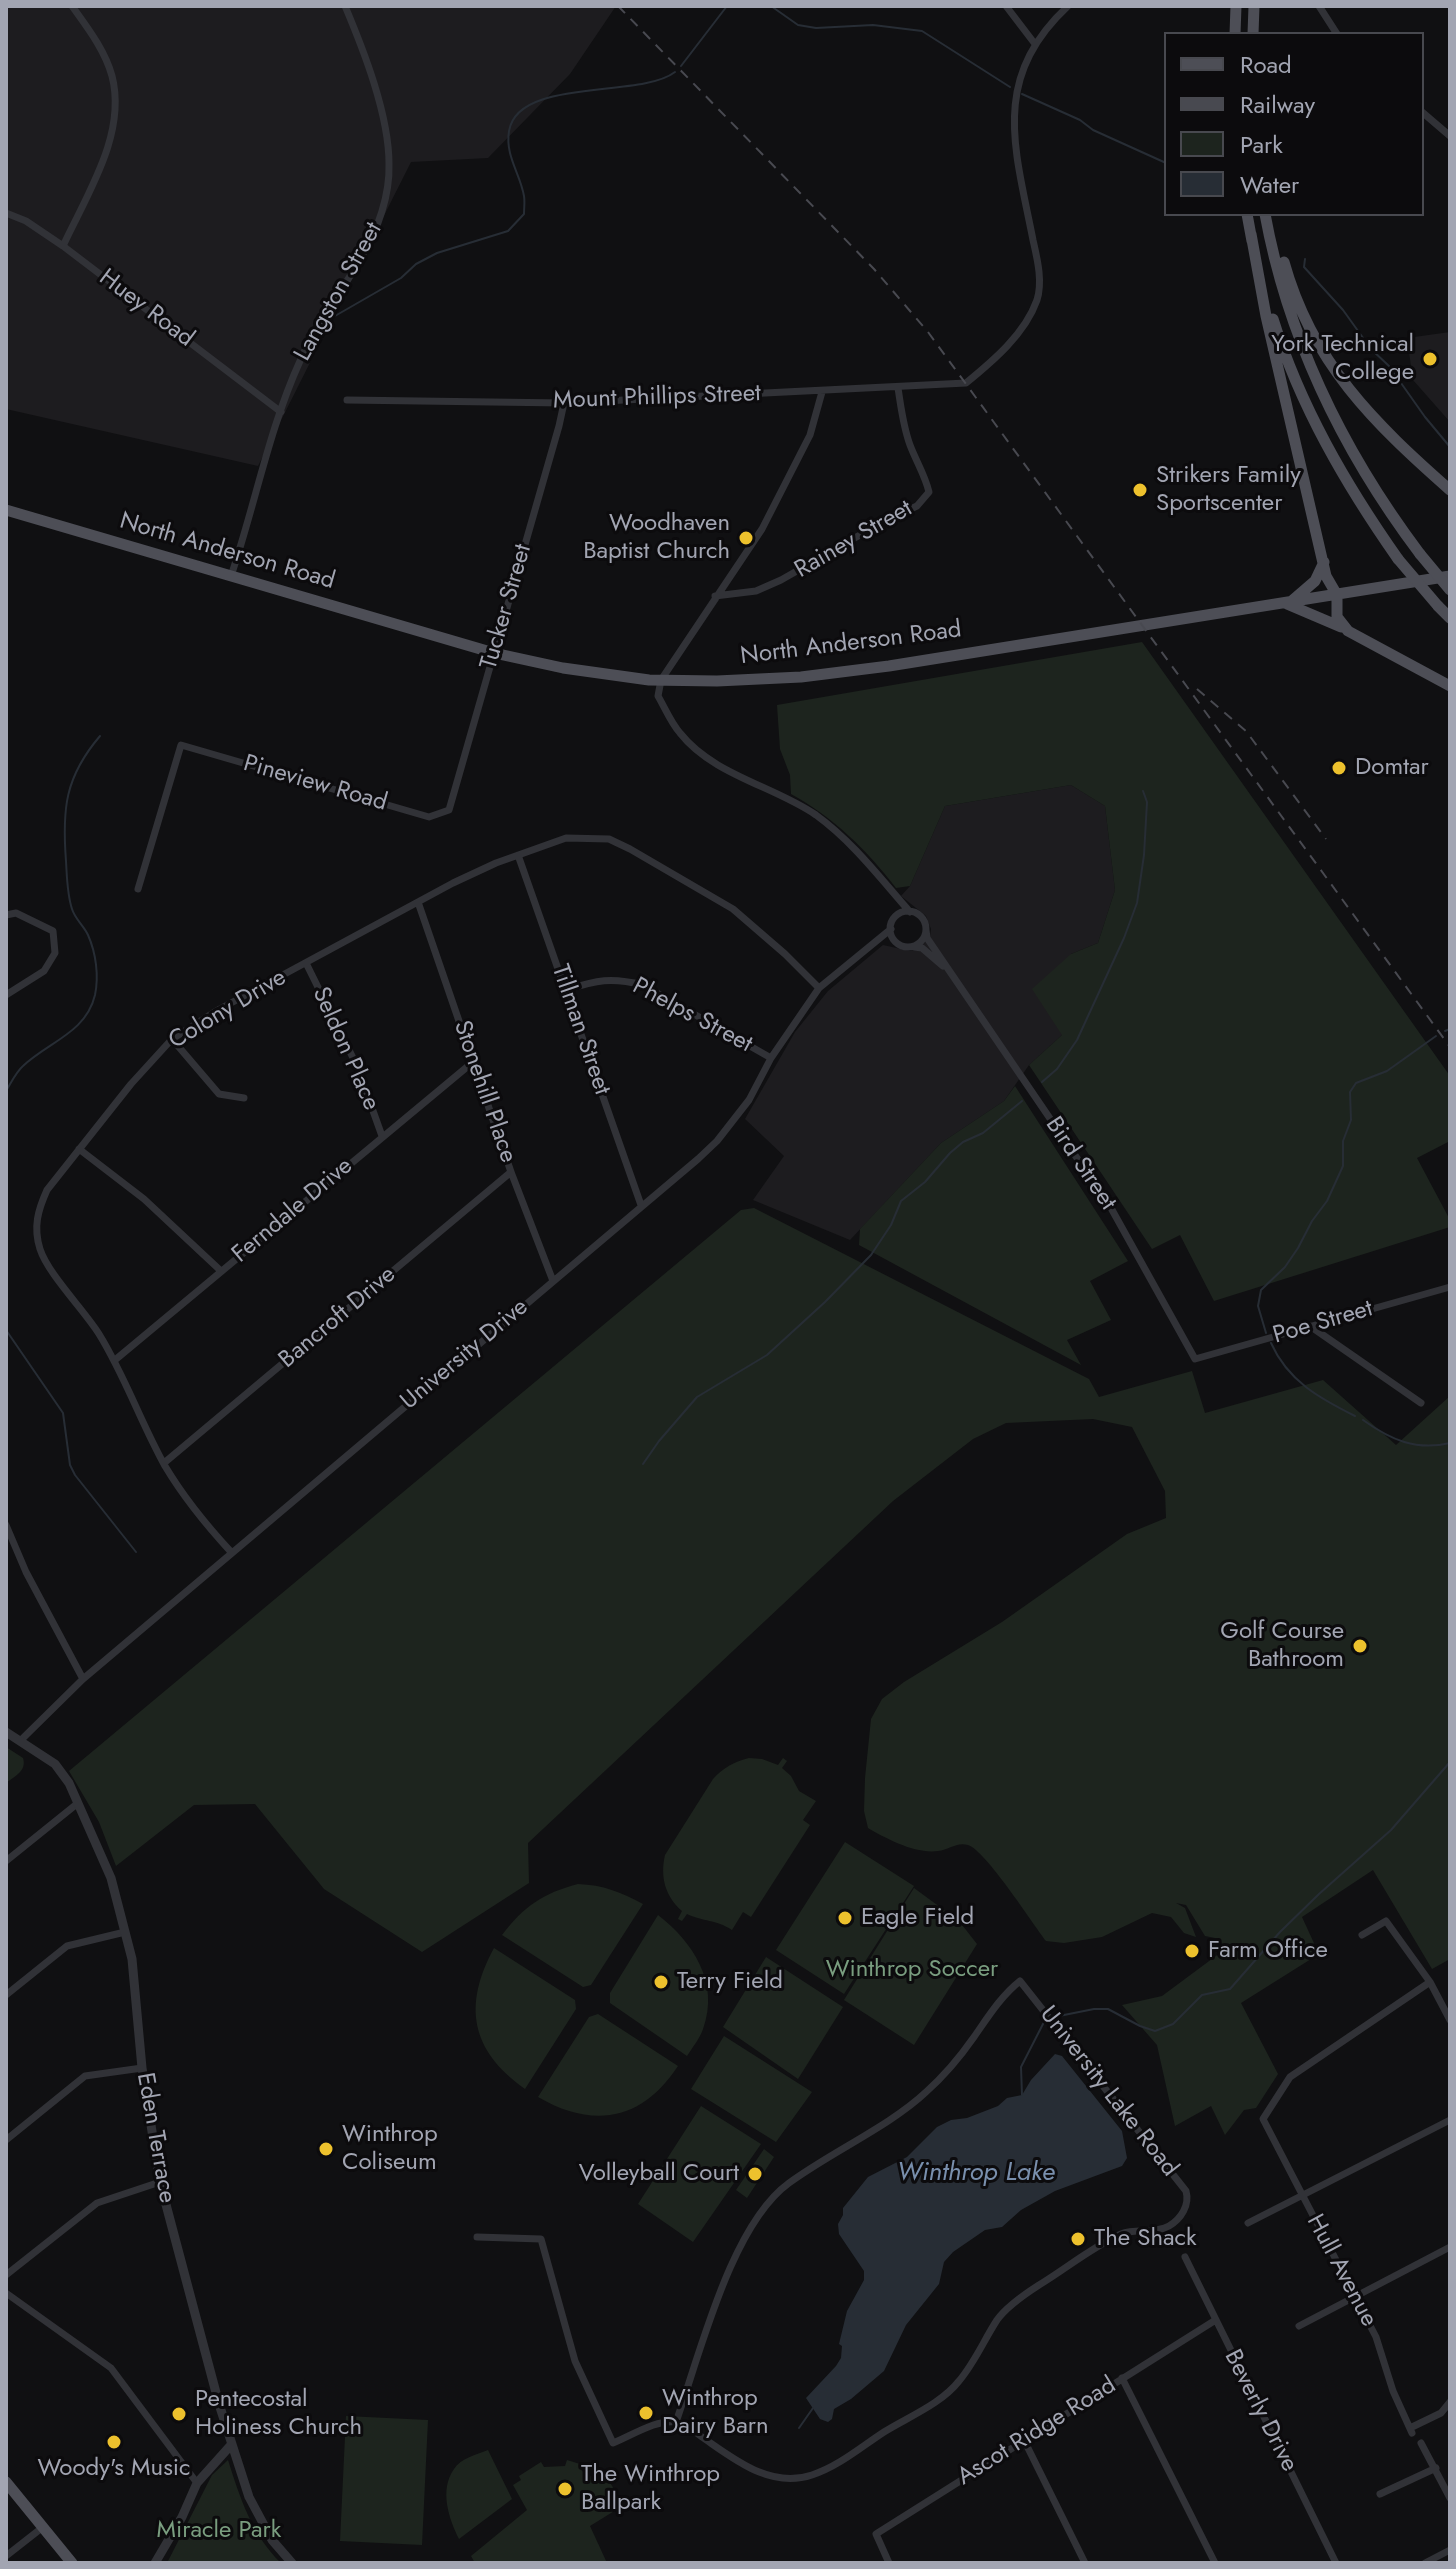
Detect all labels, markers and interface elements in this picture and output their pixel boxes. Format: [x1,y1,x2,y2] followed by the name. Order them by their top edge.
[1164,32,1424,216] legend
[1240,47,1292,82] text: Road
[1240,87,1315,122] text: Railway
[1240,127,1283,162] text: Park
[1240,167,1299,202] text: Water
[289,218,389,366] street label: Langston Street
[93,264,199,354] street label: Huey Road
[1271,331,1414,387] place label: York Technical College
[1421,350,1439,368] marker: York Technical College
[553,380,761,416] street label: Mount Phillips Street
[1156,462,1301,518] place label: Strikers Family Sportscenter
[1131,481,1149,499] marker: Strikers Family Sportscenter
[790,495,918,585] street label: Rainey Street
[116,507,338,597] street label: North Anderson Road
[583,510,730,566] place label: Woodhaven Baptist Church
[737,529,755,547] marker: Woodhaven Baptist Church
[475,541,539,673] street label: Tucker Street
[739,616,963,672] street label: North Anderson Road
[240,750,390,818] street label: Pineview Road
[1355,754,1429,782] place label: Domtar
[1330,759,1348,777] marker: Domtar
[544,961,616,1099] street label: Tillman Street
[164,964,292,1056] street label: Colony Drive
[627,972,757,1060] street label: Phelps Street
[305,983,385,1115] street label: Seldon Place
[446,1017,522,1167] street label: Stonehill Place
[1038,1112,1122,1216] street label: Bird Street
[227,1152,359,1270] street label: Ferndale Drive
[274,1261,402,1375] street label: Bancroft Drive
[395,1293,535,1417] street label: University Drive
[1270,1295,1376,1351] street label: Poe Street
[1220,1618,1344,1674] place label: Golf Course Bathroom
[1351,1637,1369,1655] marker: Golf Course Bathroom
[861,1904,974,1932] place label: Eagle Field
[836,1909,854,1927] marker: Eagle Field
[1208,1937,1328,1965] place label: Farm Office
[1183,1942,1201,1960] marker: Farm Office
[826,1956,998,1984] park label: Winthrop Soccer
[677,1968,783,1996] place label: Terry Field
[652,1973,670,1991] marker: Terry Field
[1033,2001,1183,2183] street label: University Lake Road
[129,2071,181,2205] street label: Eden Terrace
[342,2121,438,2177] place label: Winthrop Coliseum
[317,2140,335,2158] marker: Winthrop Coliseum
[897,2158,1055,2190] water label: Winthrop Lake
[579,2160,739,2188] place label: Volleyball Court
[746,2165,764,2183] marker: Volleyball Court
[1299,2210,1383,2332] street label: Hull Avenue
[1094,2225,1197,2253] place label: The Shack
[1069,2230,1087,2248] marker: The Shack
[1217,2345,1303,2477] street label: Beverly Drive
[952,2372,1122,2492] street label: Ascot Ridge Road
[662,2385,769,2441] place label: Winthrop Dairy Barn
[195,2386,362,2442] place label: Pentecostal Holiness Church
[637,2404,655,2422] marker: Winthrop Dairy Barn
[170,2405,188,2423] marker: Pentecostal Holiness Church
[105,2433,123,2451] marker: Woody's Music
[37,2455,191,2483] place label: Woody's Music
[581,2461,720,2517] place label: The Winthrop Ballpark
[556,2480,574,2498] marker: The Winthrop Ballpark
[157,2517,281,2545] park label: Miracle Park

